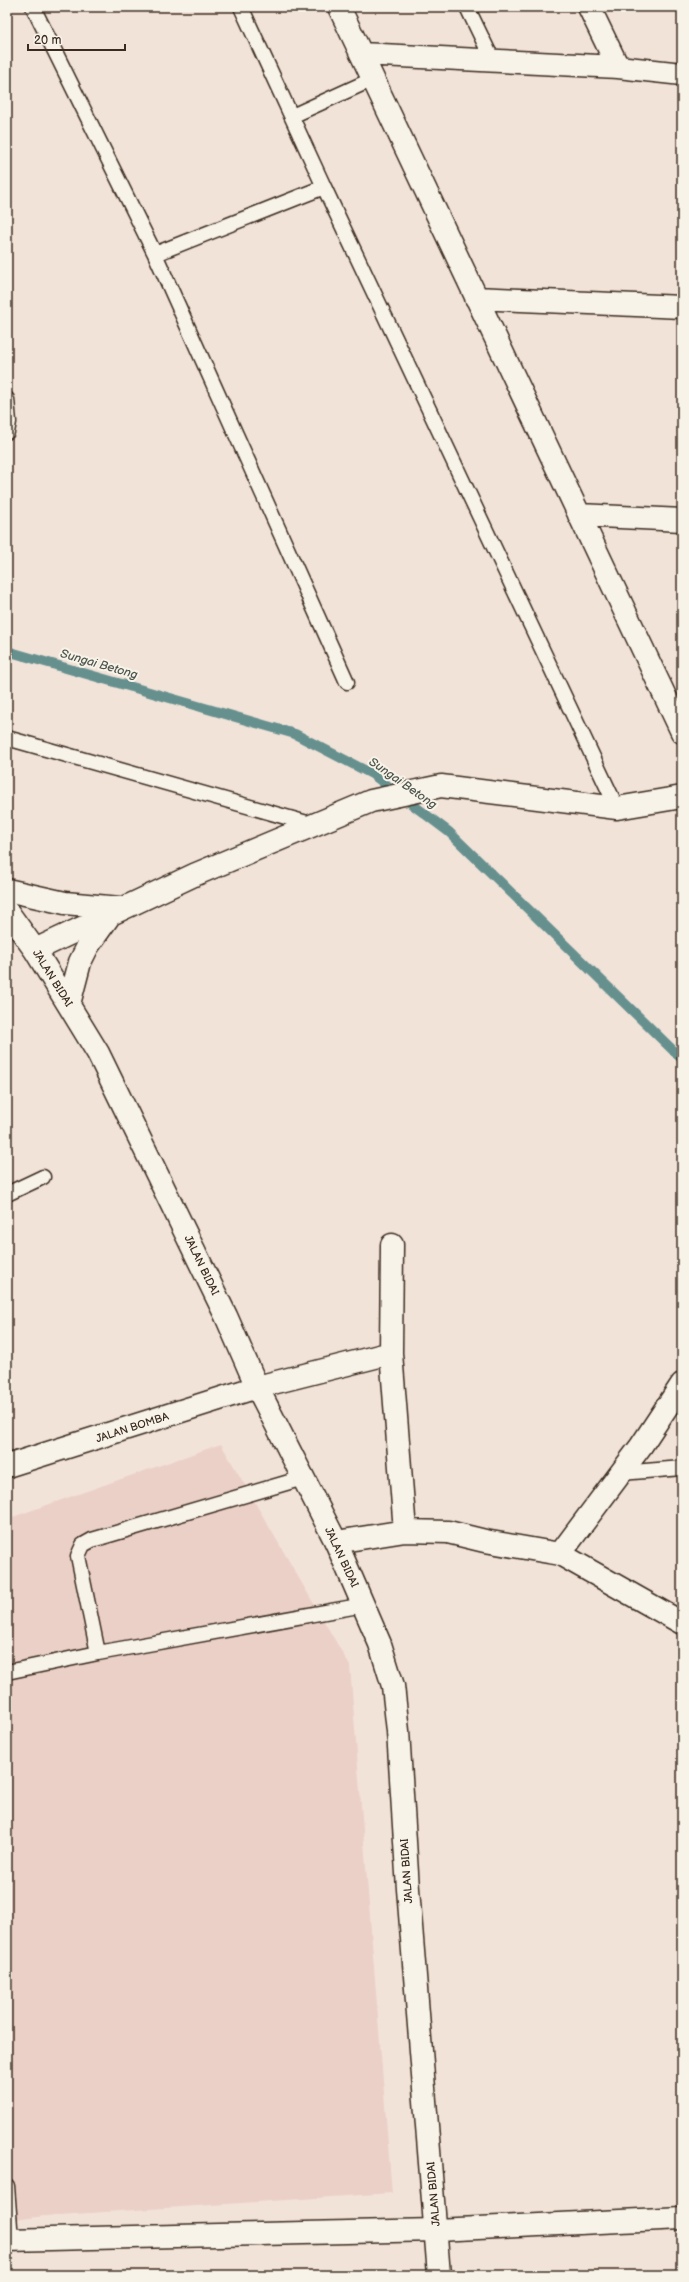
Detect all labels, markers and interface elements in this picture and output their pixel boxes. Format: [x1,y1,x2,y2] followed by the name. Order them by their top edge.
[28,26,125,52] scale bar
[34,33,61,48] text: 20 m
[58,646,139,683] water label: Sungai Betong
[366,754,440,813] water label: Sungai Betong
[30,947,76,1010] street label: JALAN BIDAI
[181,1233,222,1298] street label: JALAN BIDAI
[94,1409,171,1445] street label: JALAN BOMBA
[322,1525,361,1590] street label: JALAN BIDAI
[398,1837,415,1904] street label: JALAN BIDAI
[424,2160,443,2227] street label: JALAN BIDAI

